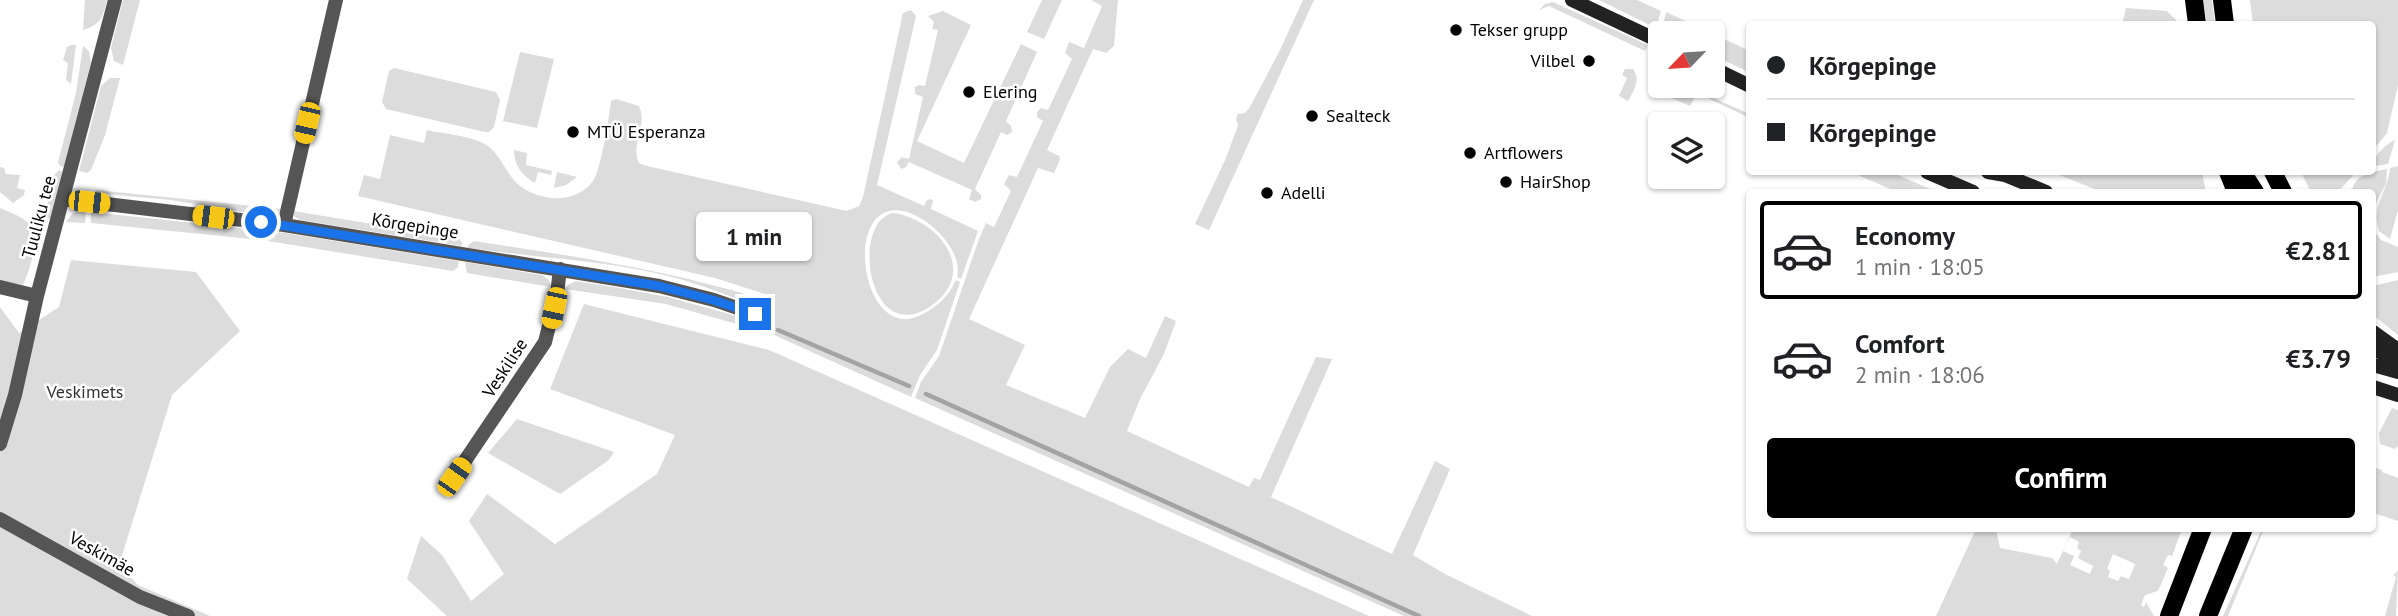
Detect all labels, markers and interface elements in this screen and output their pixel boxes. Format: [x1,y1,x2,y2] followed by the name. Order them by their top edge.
[1470,18,1568,41] place label: Tekser grupp
[1648,21,1726,98] north arrow
[1648,21,1725,189] map controls
[1448,22,1464,38] marker: Tekser grupp
[1530,49,1576,72] place label: Vilbel
[1809,49,1936,82] text: Kõrgepinge
[1581,53,1597,69] marker: Vilbel
[983,80,1038,103] place label: Elering
[961,84,977,100] marker: Elering
[293,100,322,146] car
[1326,104,1391,127] place label: Sealteck
[1304,108,1320,124] marker: Sealteck
[1648,112,1725,189] button: layers
[1809,116,1936,149] text: Kõrgepinge
[587,120,706,143] place label: MTÜ Esperanza
[565,124,581,140] marker: MTÜ Esperanza
[1484,141,1563,164] place label: Artflowers
[1462,145,1478,161] marker: Artflowers
[1520,170,1591,193] place label: HairShop
[16,173,61,261] street label: Tuuliku tee
[1498,174,1514,190] marker: HairShop
[1281,181,1326,204] place label: Adelli
[1259,185,1275,201] marker: Adelli
[68,189,111,215] car
[191,204,236,230] car
[245,206,277,238] route start
[370,207,460,244] street label: Kõrgepinge
[697,212,813,262] callout: 1 min
[1771,219,1834,282] icon: car
[1855,219,1955,252] text: Economy
[726,222,782,251] text: 1 min
[2286,234,2351,267] text: €2.81
[1855,252,1985,281] text: 1 min · 18:05
[540,285,569,331] car
[739,298,771,330] route end
[1771,327,1834,390] icon: car
[1855,327,1945,360] text: Comfort
[476,334,532,403] street label: Veskilise
[2286,342,2351,375] text: €3.79
[1855,360,1985,389] text: 2 min · 18:06
[46,380,123,403] park label: Veskimets
[1767,438,2355,518] button: Confirm
[434,454,475,500] car
[64,526,139,581] street label: Veskimäe

